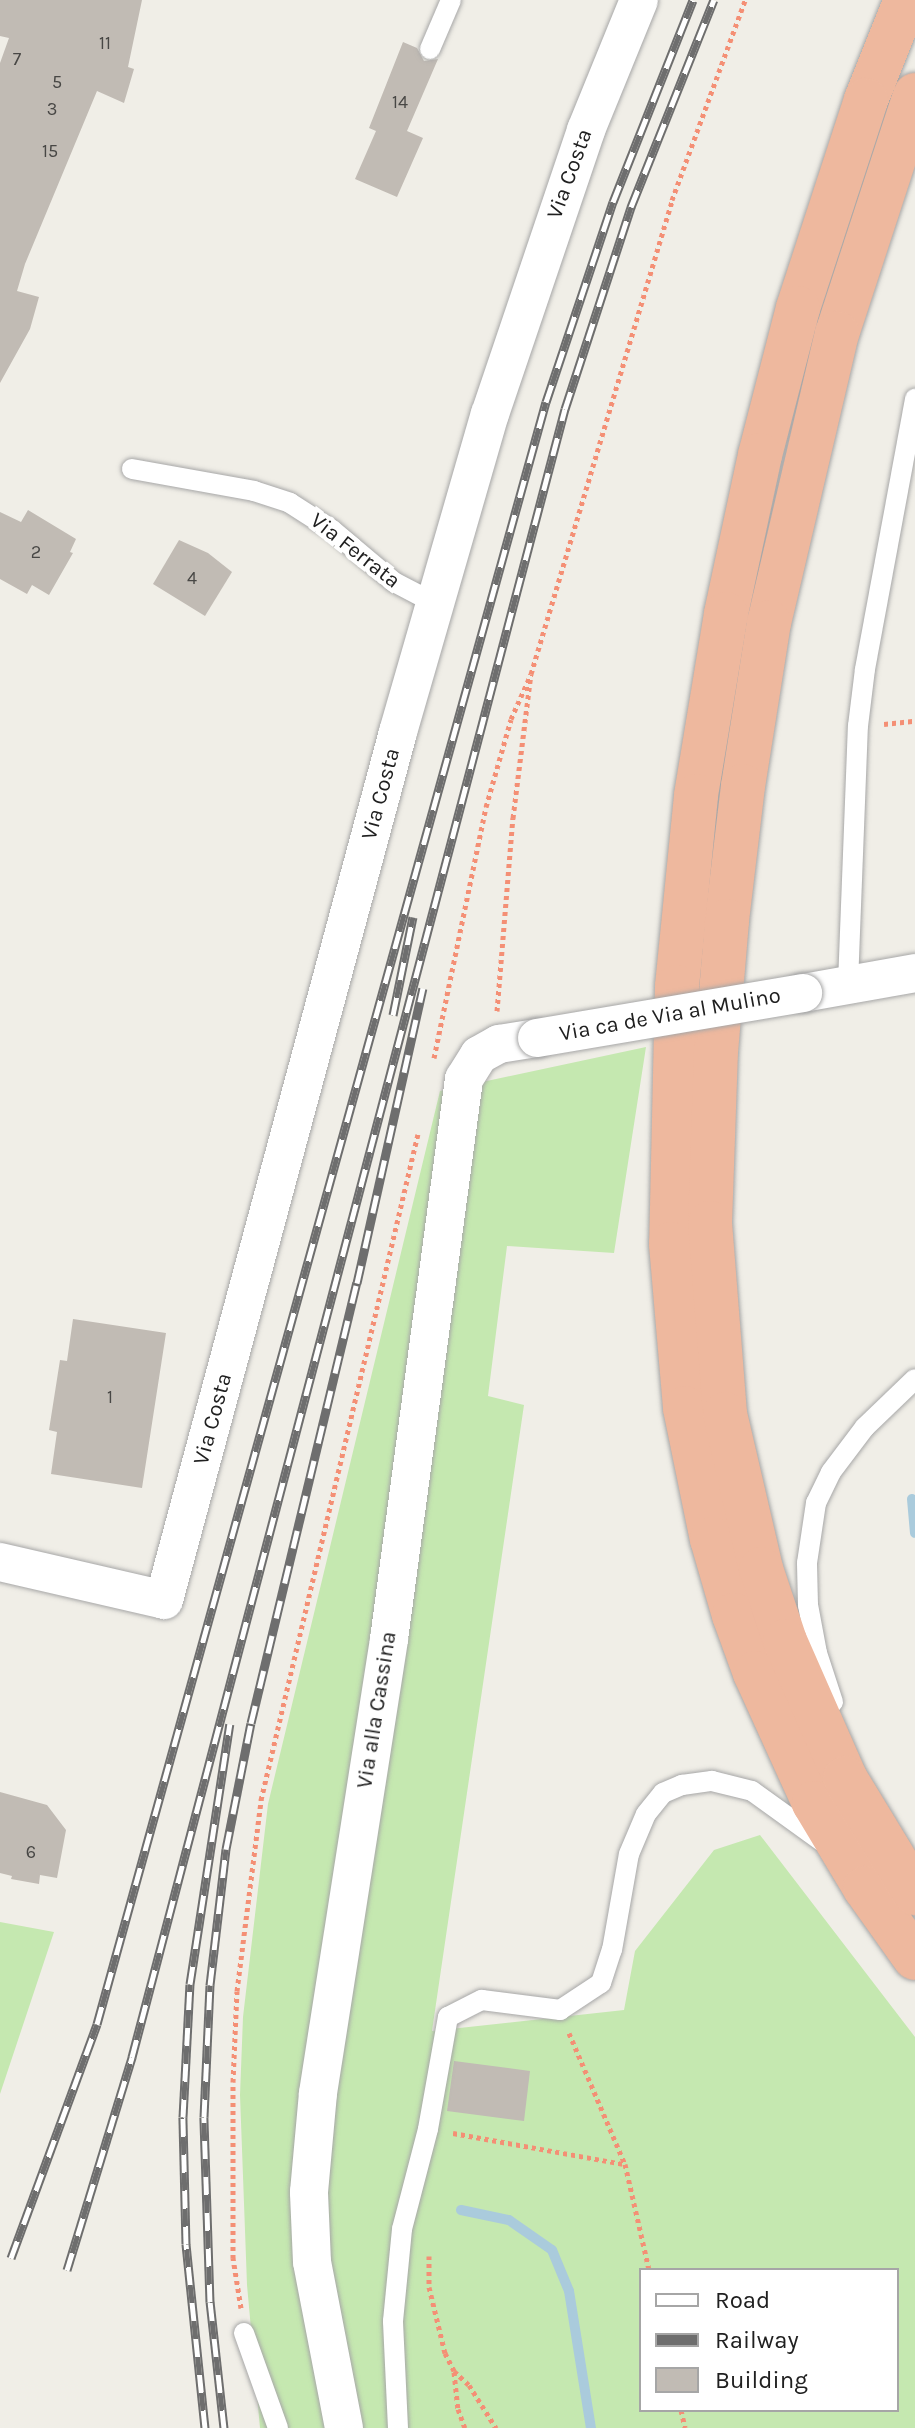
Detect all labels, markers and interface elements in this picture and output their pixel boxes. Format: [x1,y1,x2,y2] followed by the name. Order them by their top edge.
[99,32,111,54] house number: 11
[13,48,21,70] house number: 7
[52,71,62,93] house number: 5
[392,91,408,113] house number: 14
[47,98,57,120] house number: 3
[542,125,598,223] street label: Via Costa
[42,140,58,162] house number: 15
[305,508,405,594] street label: Via Ferrata
[31,541,41,563] house number: 2
[187,567,197,589] house number: 4
[356,745,406,843] street label: Via Costa
[557,983,783,1047] street label: Via ca de Via al Mulino
[188,1370,238,1468] street label: Via Costa
[107,1386,113,1408] house number: 1
[352,1630,402,1790] street label: Via alla Cassina
[26,1841,36,1863] house number: 6
[639,2268,899,2412] legend
[715,2286,770,2314] text: Road
[715,2326,799,2354] text: Railway
[715,2366,808,2394] text: Building

